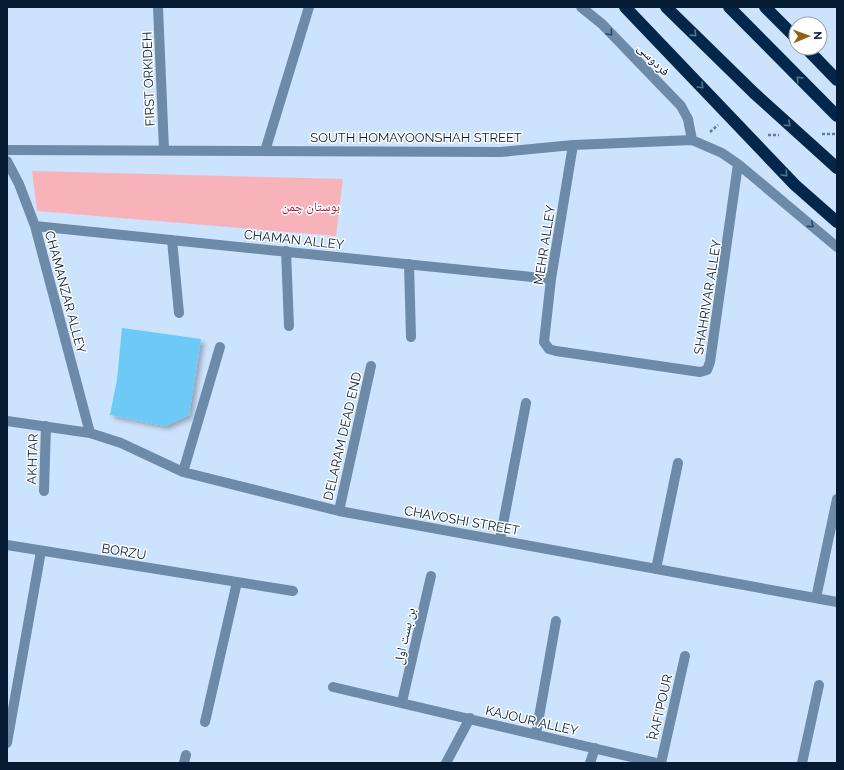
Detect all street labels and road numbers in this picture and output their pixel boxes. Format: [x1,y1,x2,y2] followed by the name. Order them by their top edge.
[139,31,158,127] street label: FIRST ORKIDEH
[634,40,673,80] street label: فردوسی
[310,130,522,145] street label: SOUTH HOMAYOONSHAH STREET
[531,204,558,286] street label: MEHR ALLEY
[243,227,345,252] street label: CHAMAN ALLEY
[42,229,89,356] street label: CHAMANZAR ALLEY
[691,238,724,356] street label: SHAHRIVAR ALLEY
[320,370,365,502] street label: DELARAM DEAD END
[24,433,41,485] street label: AKHTAR
[403,503,521,538] street label: CHAVOSHI STREET
[101,541,147,562] street label: BORZU
[391,606,419,666] street label: بن بست اول
[645,673,675,741] street label: ًRAFI'POUR
[484,703,580,739] street label: KAJOUR ALLEY

